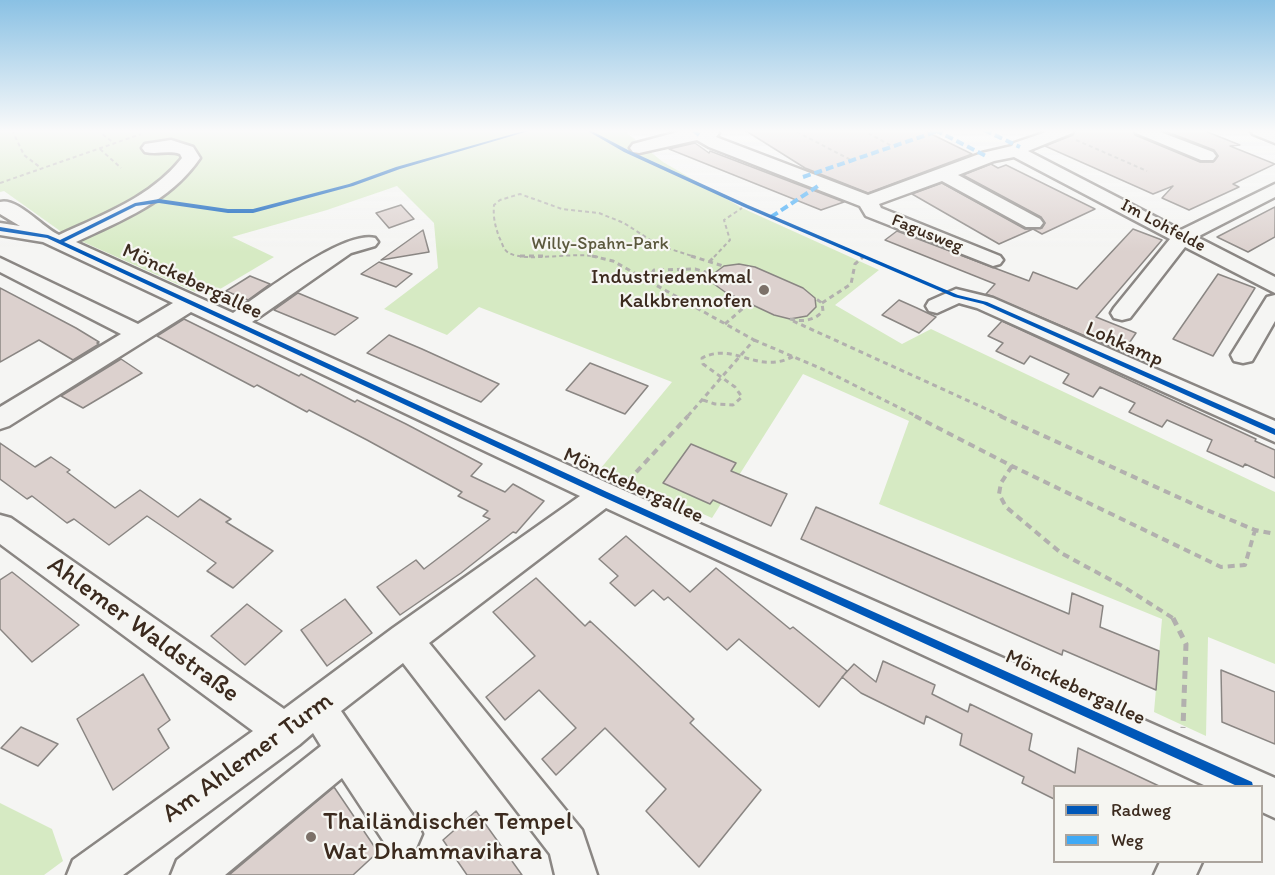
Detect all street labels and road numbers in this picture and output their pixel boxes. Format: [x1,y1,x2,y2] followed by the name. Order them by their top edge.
[1117,195,1209,257] street label: Im Lohfelde
[888,210,966,258] street label: Fagusweg
[118,238,266,326] street label: Mönckebergallee
[1081,317,1167,373] street label: Lohkamp
[559,442,707,530] street label: Mönckebergallee
[41,550,245,710] street label: Ahlemer Waldstraße
[1001,644,1149,732] street label: Mönckebergallee
[157,686,339,830] street label: Am Ahlemer Turm

